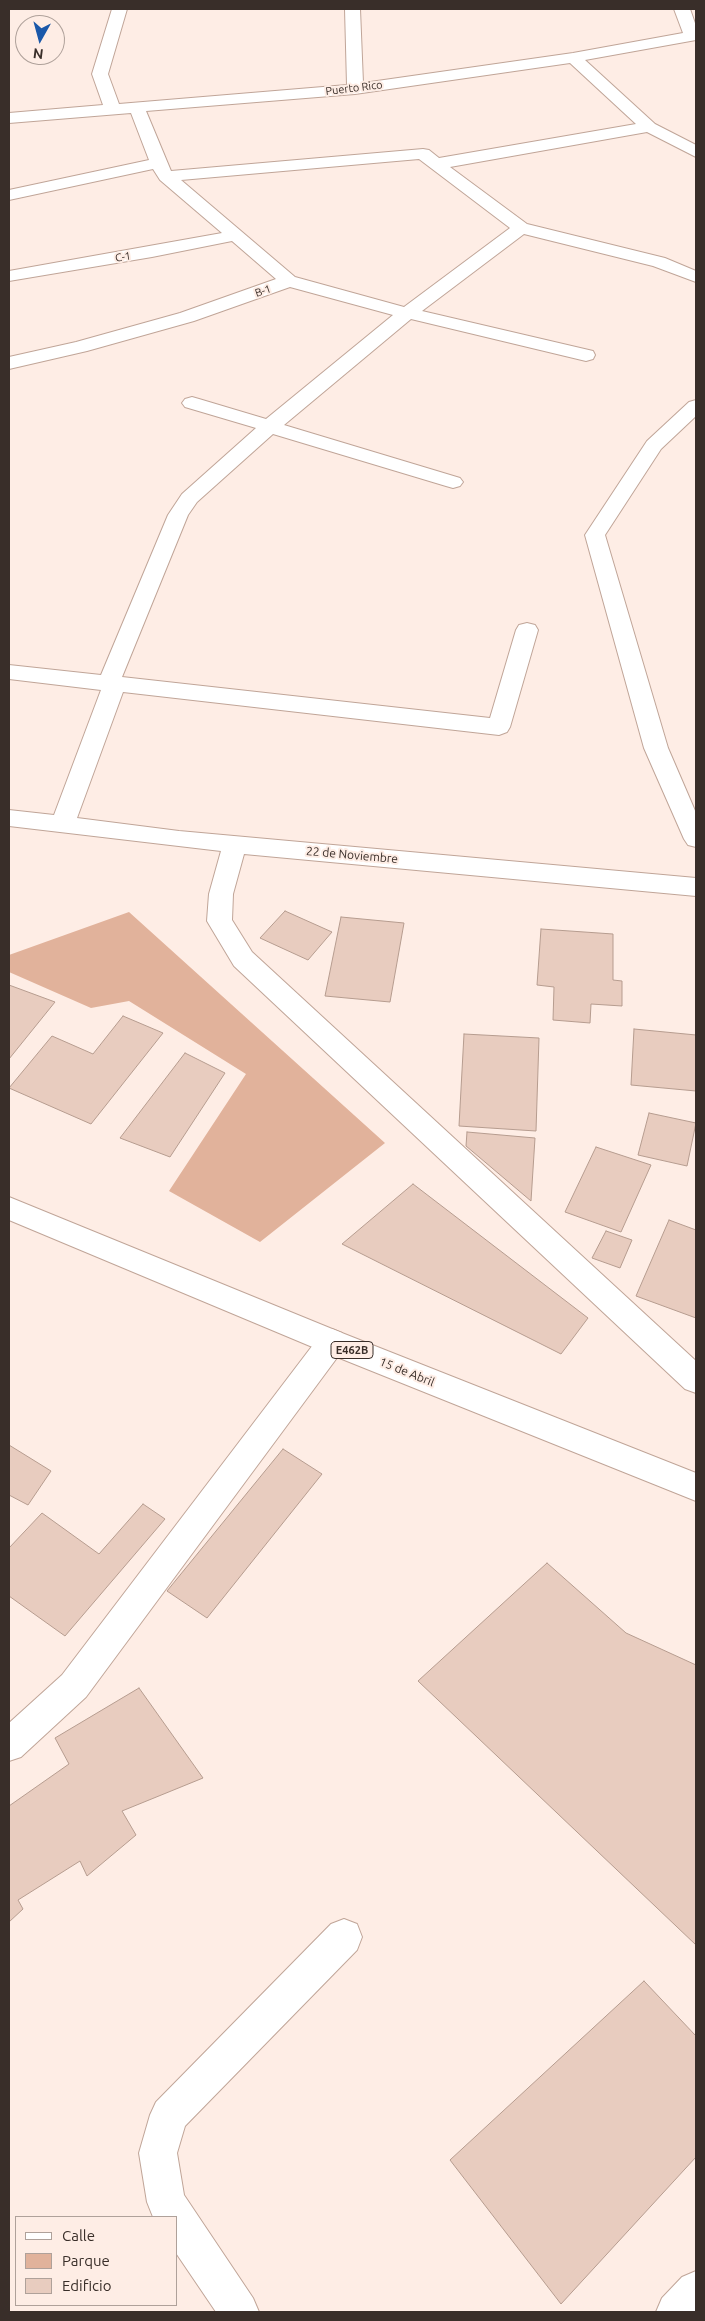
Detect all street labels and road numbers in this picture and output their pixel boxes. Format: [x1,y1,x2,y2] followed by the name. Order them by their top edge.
[325,78,383,98] street label: Puerto Rico
[114,249,132,265] street label: C-1
[253,282,273,300] street label: B-1
[305,844,399,866] street label: 22 de Noviembre
[331,1342,373,1358] road number: E462B
[377,1354,437,1390] street label: 15 de Abril

